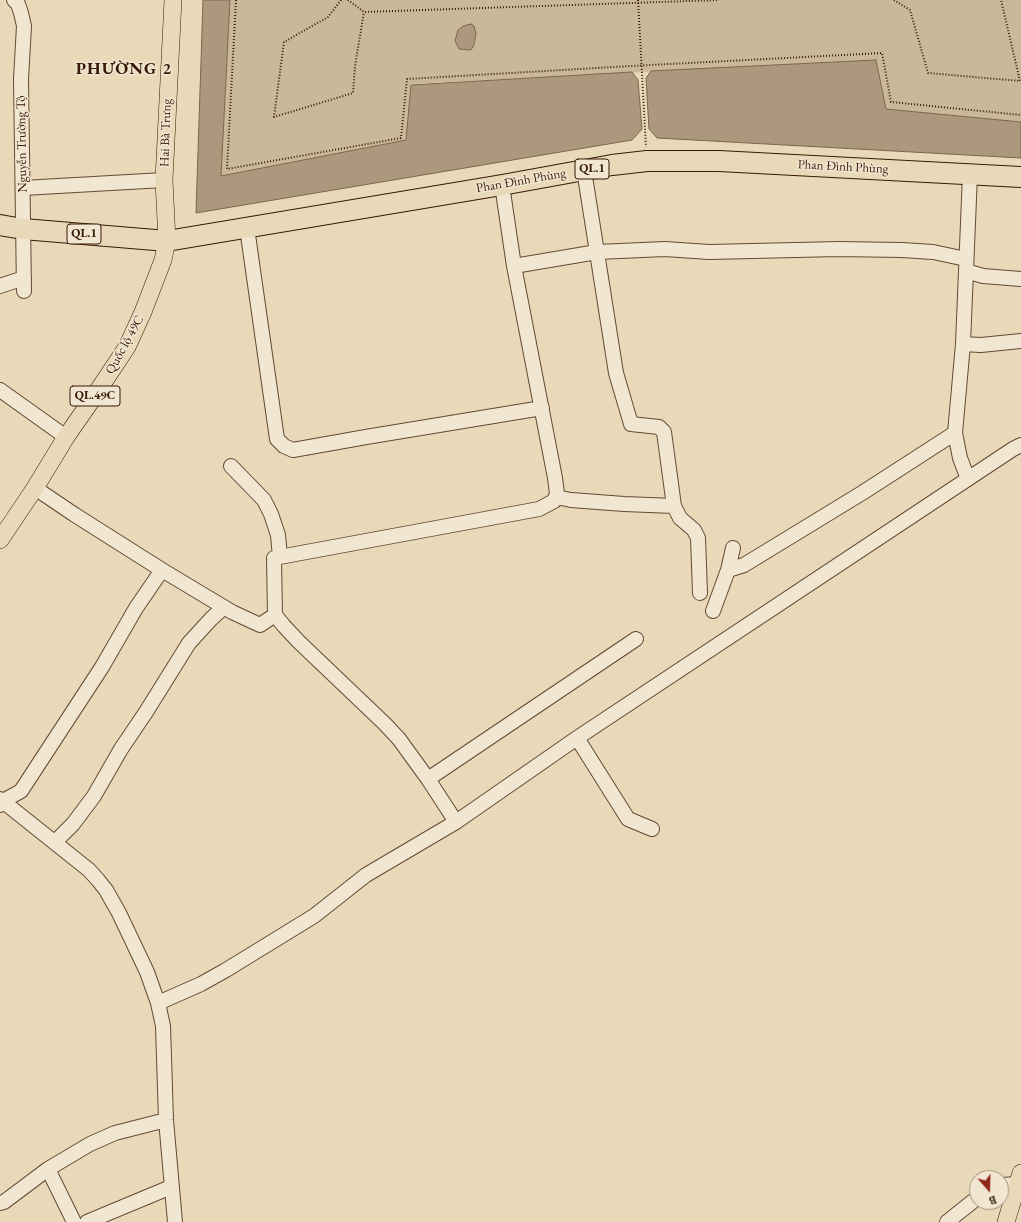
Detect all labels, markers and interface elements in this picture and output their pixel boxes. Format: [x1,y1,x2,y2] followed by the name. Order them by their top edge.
[76,59,172,79] district label: PHƯỜNG 2
[13,95,31,193] street label: Nguyễn Trường Tộ
[157,99,175,167] street label: Hai Bà Trưng
[797,157,889,177] street label: Phan Đình Phùng
[575,159,609,179] road number: QL.1
[475,165,567,197] street label: Phan Đình Phùng
[67,224,101,244] road number: QL.1
[102,313,148,377] street label: Quốc lộ 49C
[70,386,120,406] road number: QL.49C
[969,1170,1009,1210] north arrow
[987,1193,998,1208] text: B

